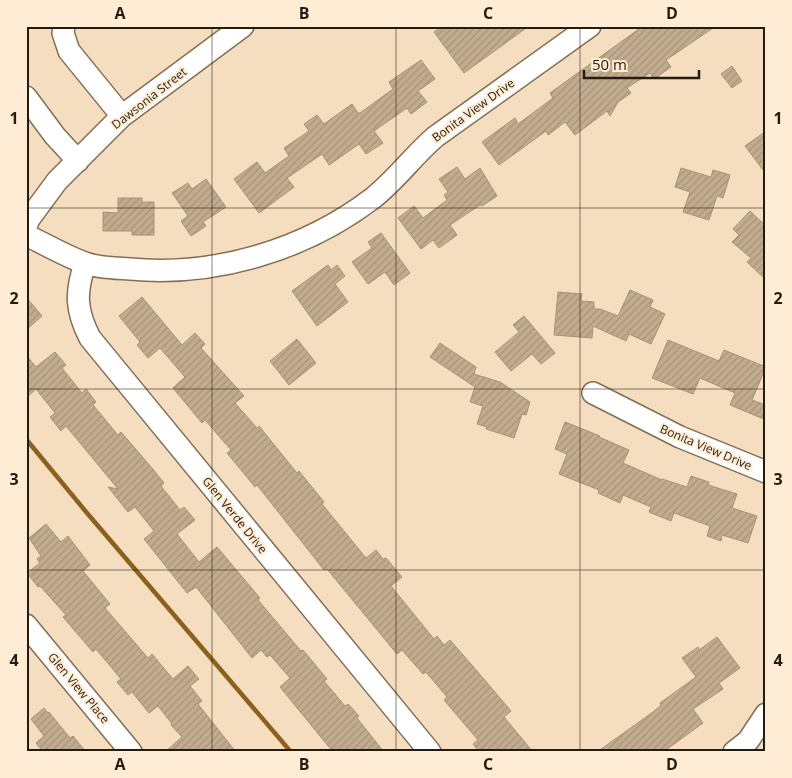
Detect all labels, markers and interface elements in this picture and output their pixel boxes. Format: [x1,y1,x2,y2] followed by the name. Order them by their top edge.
[114,2,126,24] text: A
[299,2,309,24] text: B
[483,2,493,24] text: C
[666,2,678,24] text: D
[584,48,700,80] scale bar
[592,54,627,74] text: 50 m
[108,63,190,133] street label: Dawsonia Street
[428,74,518,146] street label: Bonita View Drive
[9,107,19,129] text: 1
[773,107,783,129] text: 1
[9,287,19,309] text: 2
[773,287,783,309] text: 2
[658,420,755,474] street label: Bonita View Drive
[9,468,19,490] text: 3
[773,468,783,490] text: 3
[199,473,271,557] street label: Glen Verde Drive
[9,649,19,671] text: 4
[44,649,114,727] street label: Glen View Place
[773,649,783,671] text: 4
[114,753,126,775] text: A
[299,753,309,775] text: B
[483,753,493,775] text: C
[666,753,678,775] text: D

